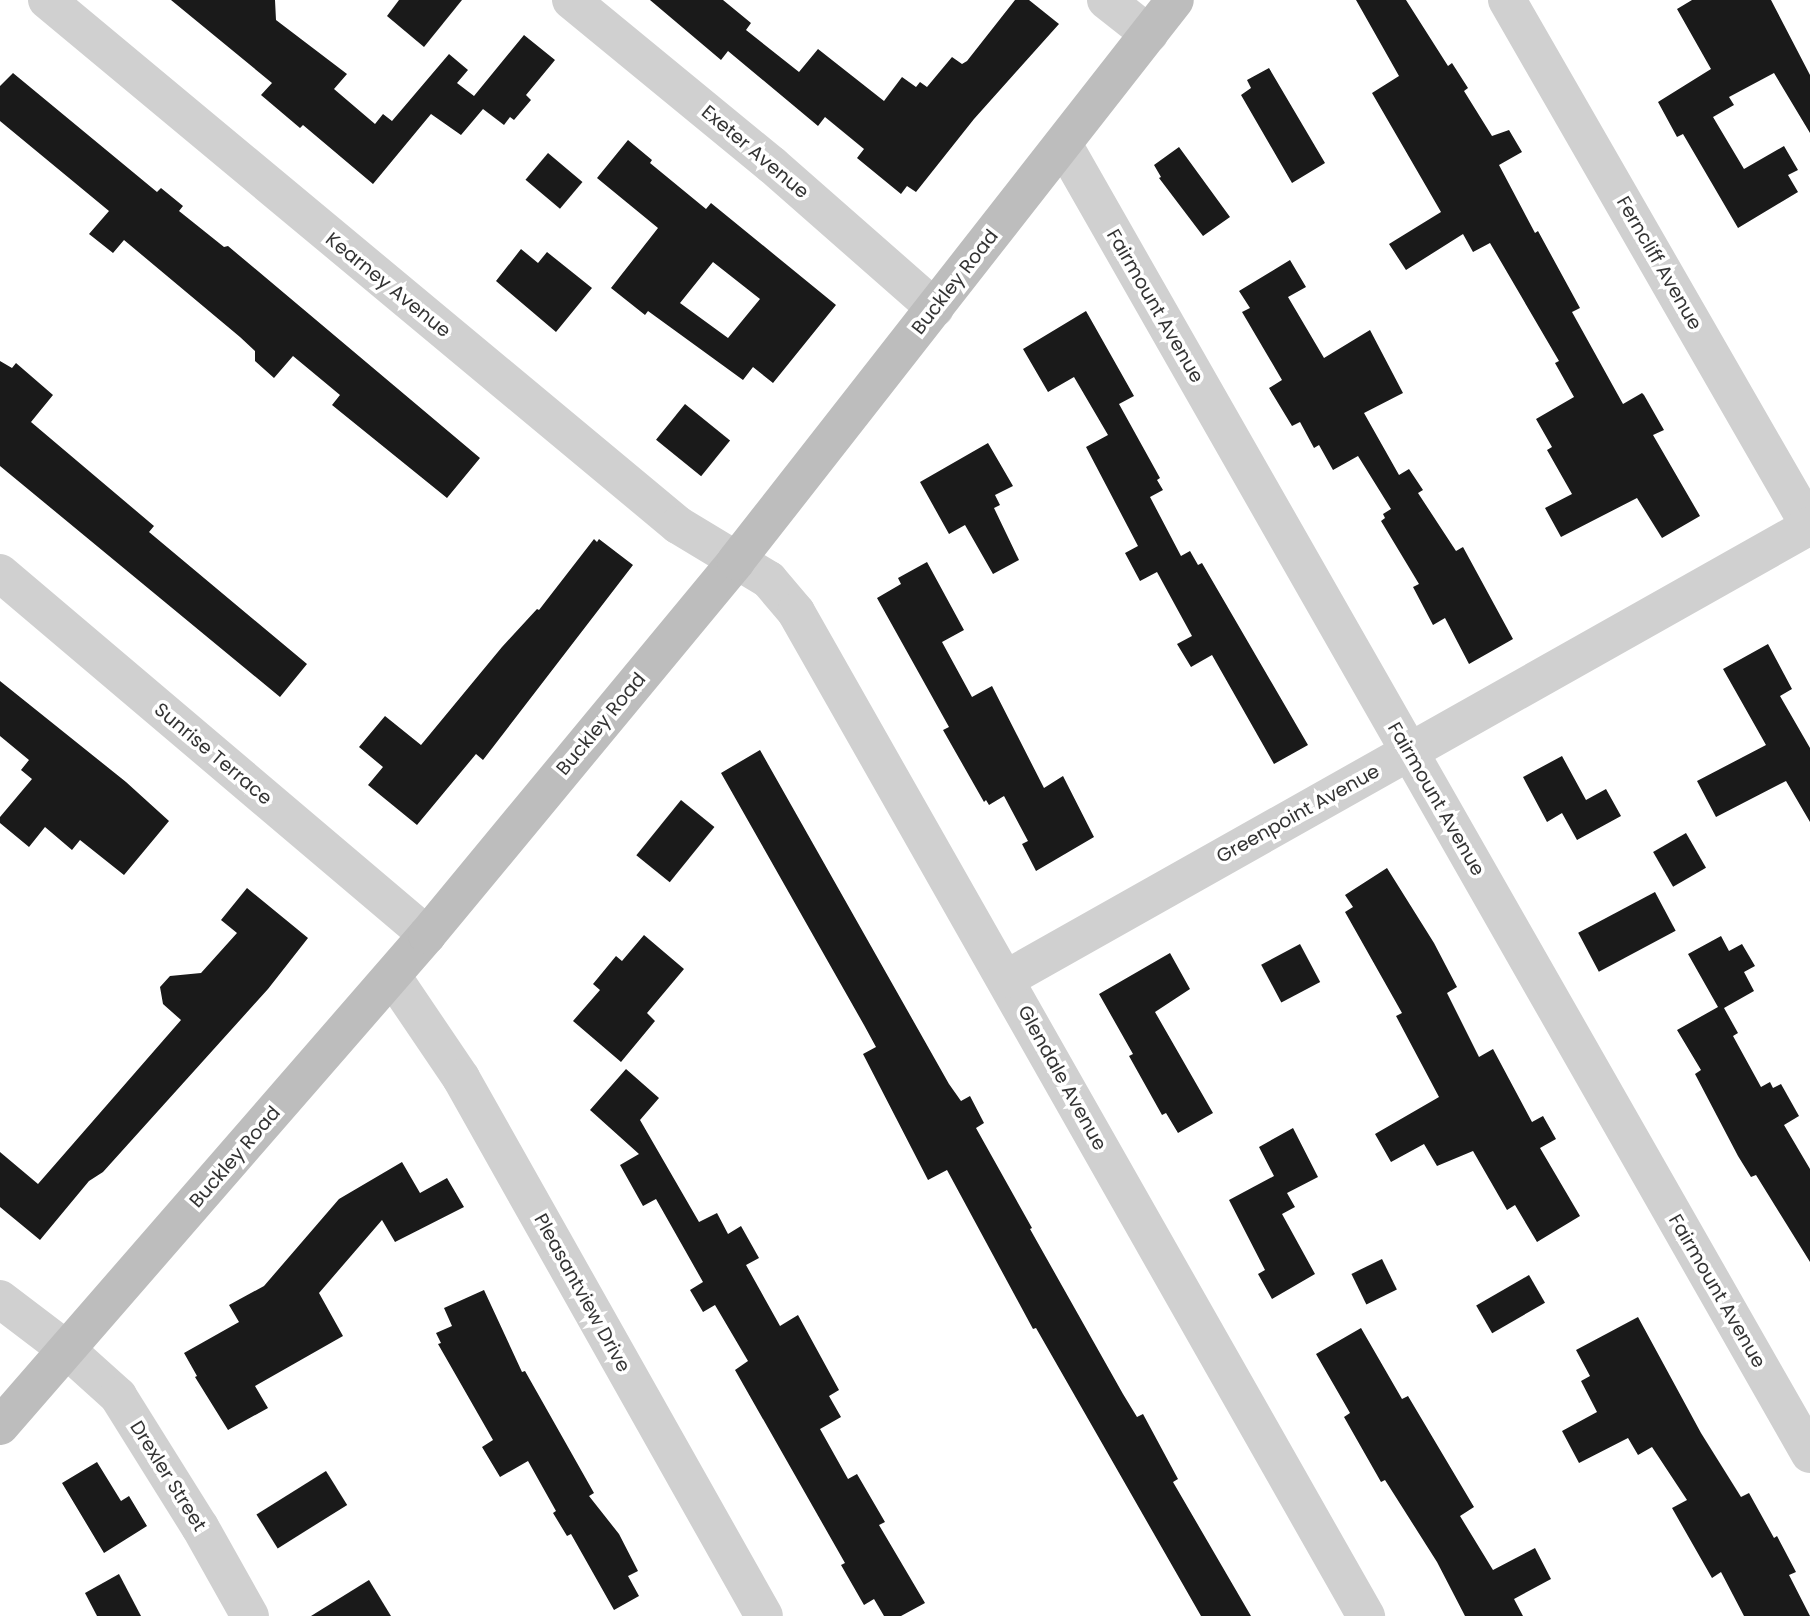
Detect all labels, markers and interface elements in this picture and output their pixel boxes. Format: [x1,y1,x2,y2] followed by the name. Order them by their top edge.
[697,101,813,203] street label: Exeter Avenue
[1612,192,1706,334] street label: Ferncliff Avenue
[907,225,1003,339] street label: Buckley Road
[1102,225,1208,387] street label: Fairmount Avenue
[321,228,455,342] street label: Kearney Avenue
[552,668,650,780] street label: Buckley Road
[150,698,276,810] street label: Sunrise Terrace
[1383,718,1489,880] street label: Fairmount Avenue
[1213,760,1383,868] street label: Greenpoint Avenue
[1013,1002,1111,1154] street label: Glendale Avenue
[185,1102,285,1212] street label: Buckley Road
[529,1210,635,1376] street label: Pleasantview Drive
[1664,1210,1770,1372] street label: Fairmount Avenue
[125,1417,211,1535] street label: Drexler Street

